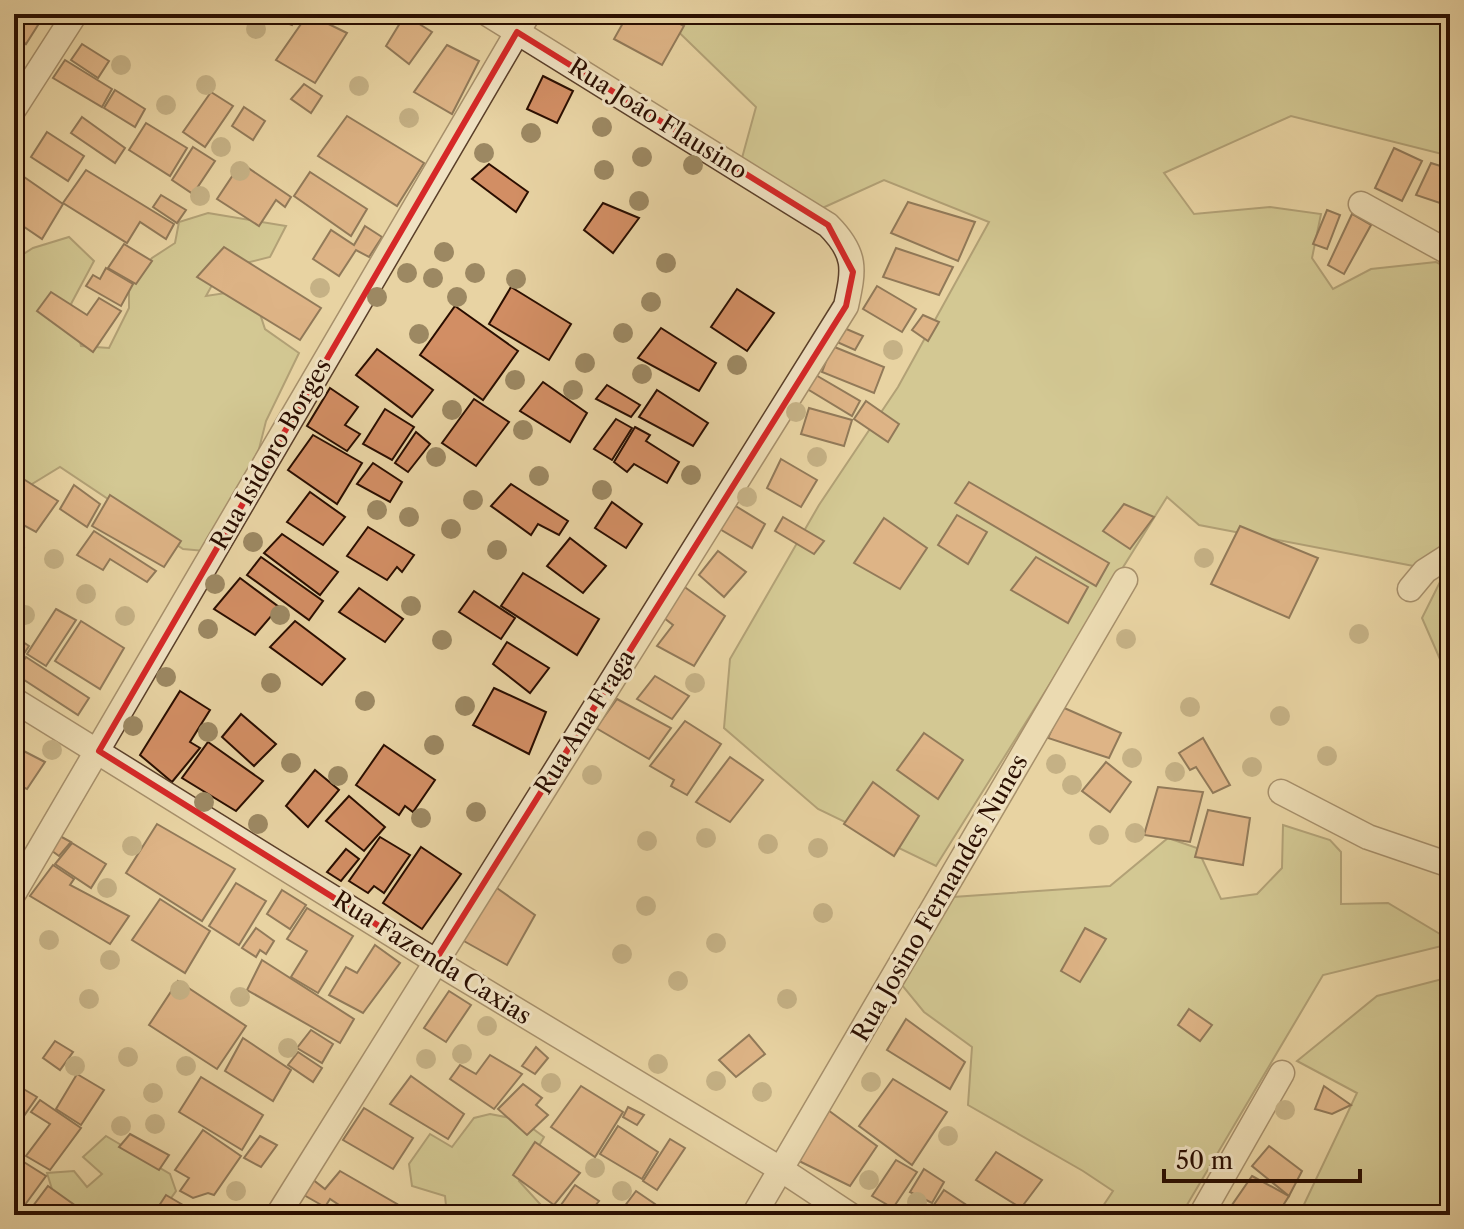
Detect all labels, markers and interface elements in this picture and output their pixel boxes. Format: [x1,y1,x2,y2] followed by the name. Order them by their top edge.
[563,52,753,185] street label: Rua João Flausino
[204,353,337,554] street label: Rua Isidoro Borges
[529,644,641,799] street label: Rua Ana Fraga
[845,749,1034,1046] street label: Rua Josino Fernandes Nunes
[328,885,537,1030] street label: Rua Fazenda Caxias
[1164,1133,1360,1183] scale bar
[1176,1146,1233,1175] text: 50 m

